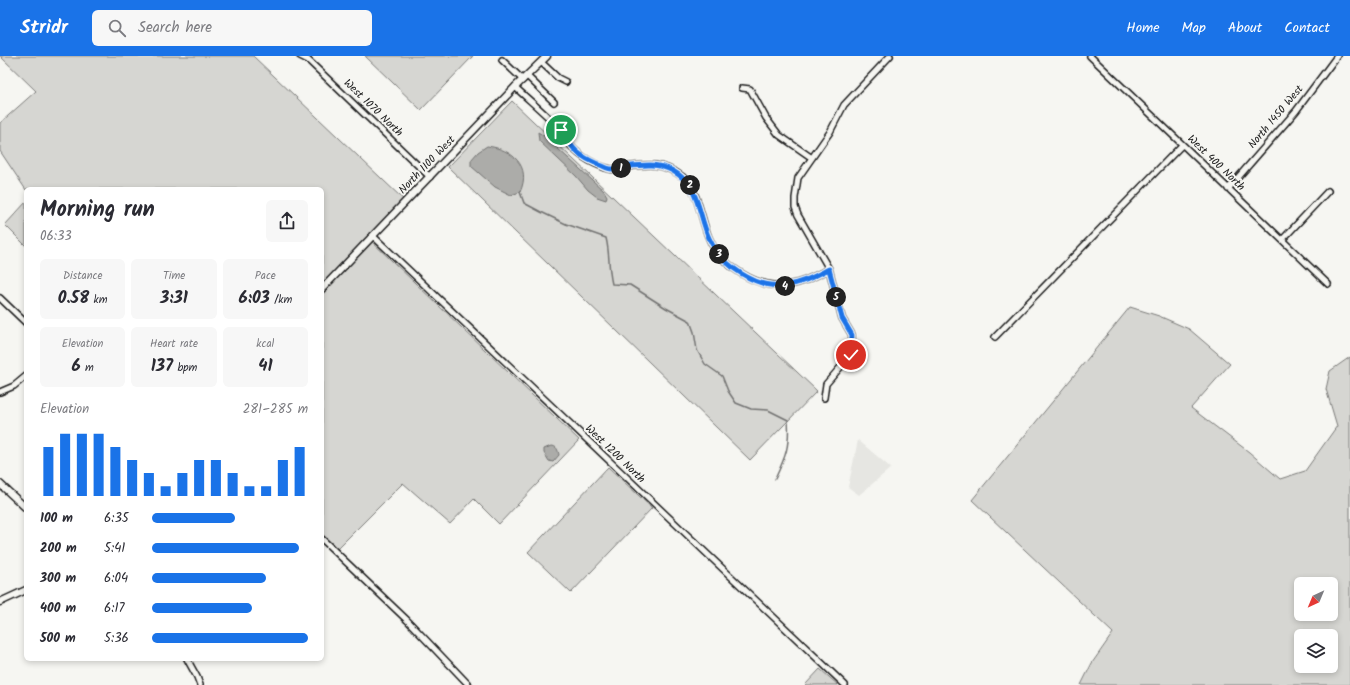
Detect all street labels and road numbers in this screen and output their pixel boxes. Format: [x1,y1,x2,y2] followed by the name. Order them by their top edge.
[339,75,407,141] street label: West 1070 North
[1244,81,1309,153] street label: North 1450 West
[394,131,460,198] street label: North 1100 West
[1183,131,1249,195] street label: West 400 North
[581,420,650,488] street label: West 1200 North

